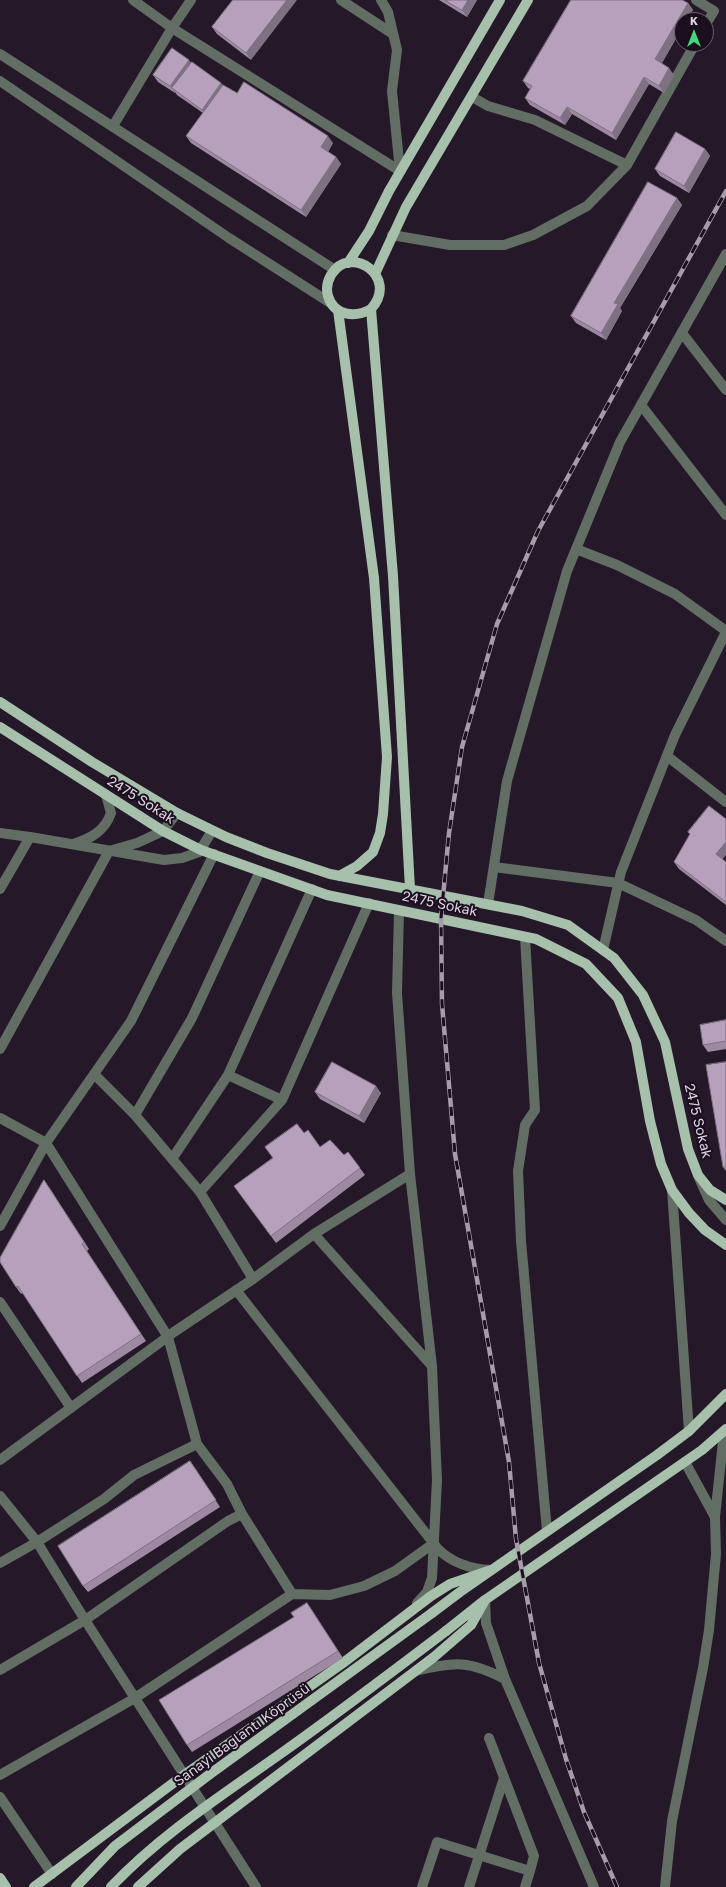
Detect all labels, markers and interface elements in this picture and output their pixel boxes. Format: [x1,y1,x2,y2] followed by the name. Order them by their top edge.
[674,12,714,52] north arrow
[690,14,698,27] text: K
[104,773,178,827] street label: 2475 Sokak
[401,888,479,920] street label: 2475 Sokak
[681,1082,715,1160] street label: 2475 Sokak
[171,1680,313,1790] street label: Sanayi Bağlantı Köprüsü

